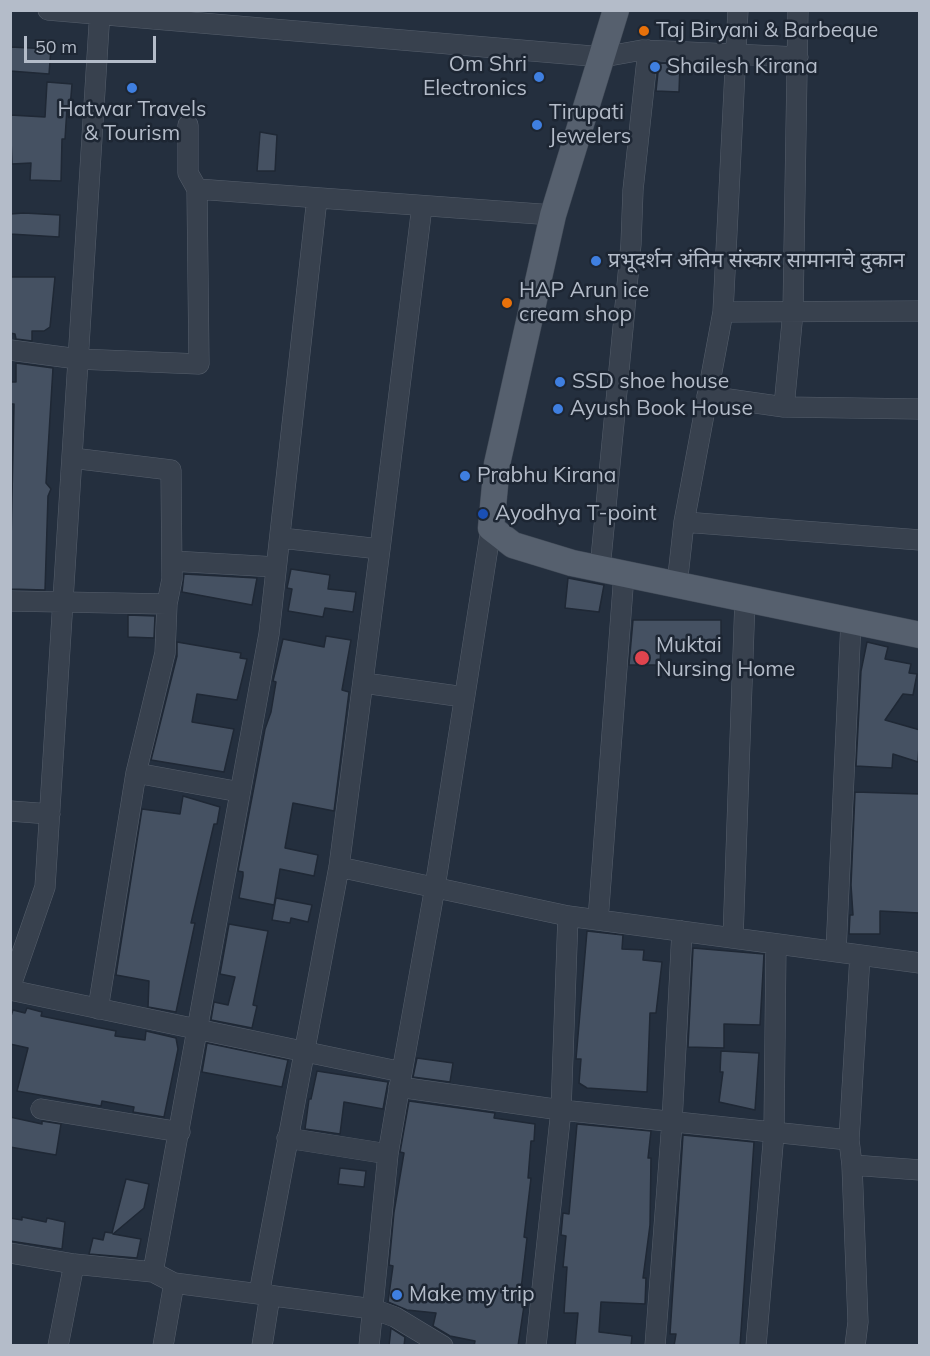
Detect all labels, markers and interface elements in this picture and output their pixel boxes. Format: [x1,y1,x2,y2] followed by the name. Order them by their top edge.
[656,18,878,44] place label: Taj Biryani & Barbeque
[27,24,159,62] scale bar
[637,24,651,38] marker: Taj Biryani & Barbeque
[35,35,77,58] text: 50 m
[423,52,527,102] place label: Om Shri Electronics
[667,54,818,80] place label: Shailesh Kirana
[648,60,662,74] marker: Shailesh Kirana
[532,70,546,84] marker: Om Shri Electronics
[125,81,139,95] marker: Hatwar Travels & Tourism
[58,97,206,147] place label: Hatwar Travels & Tourism
[549,100,631,150] place label: Tirupati Jewelers
[530,118,544,132] marker: Tirupati Jewelers
[608,248,905,274] place label: प्रभूदर्शन अंतिम संस्कार सामानाचे दुकान
[589,254,603,268] marker: प्रभूदर्शन अंतिम संस्कार सामानाचे दुकान
[519,278,649,328] place label: HAP Arun ice cream shop
[500,296,514,310] marker: HAP Arun ice cream shop
[572,369,729,395] place label: SSD shoe house
[553,375,567,389] marker: SSD shoe house
[570,396,753,422] place label: Ayush Book House
[551,402,565,416] marker: Ayush Book House
[477,463,616,489] place label: Prabhu Kirana
[458,469,472,483] marker: Prabhu Kirana
[495,501,657,527] place label: Ayodhya T-point
[476,507,490,521] marker: Ayodhya T-point
[656,633,795,683] place label: Muktai Nursing Home
[633,649,651,667] marker: Muktai Nursing Home
[409,1282,535,1308] place label: Make my trip
[390,1288,404,1302] marker: Make my trip

